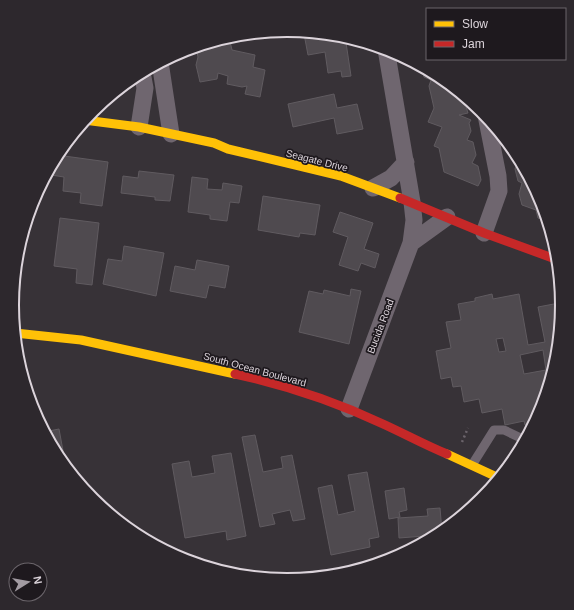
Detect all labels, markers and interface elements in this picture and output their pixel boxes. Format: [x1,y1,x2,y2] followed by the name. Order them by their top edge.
[426,8,566,60] legend
[462,17,488,31] text: Slow
[462,37,485,51] text: Jam
[285,147,349,174] street label: Seagate Drive
[365,297,396,355] street label: Bucida Road
[202,350,308,389] street label: South Ocean Boulevard
[8,562,48,602] north arrow
[31,575,44,585] text: N

